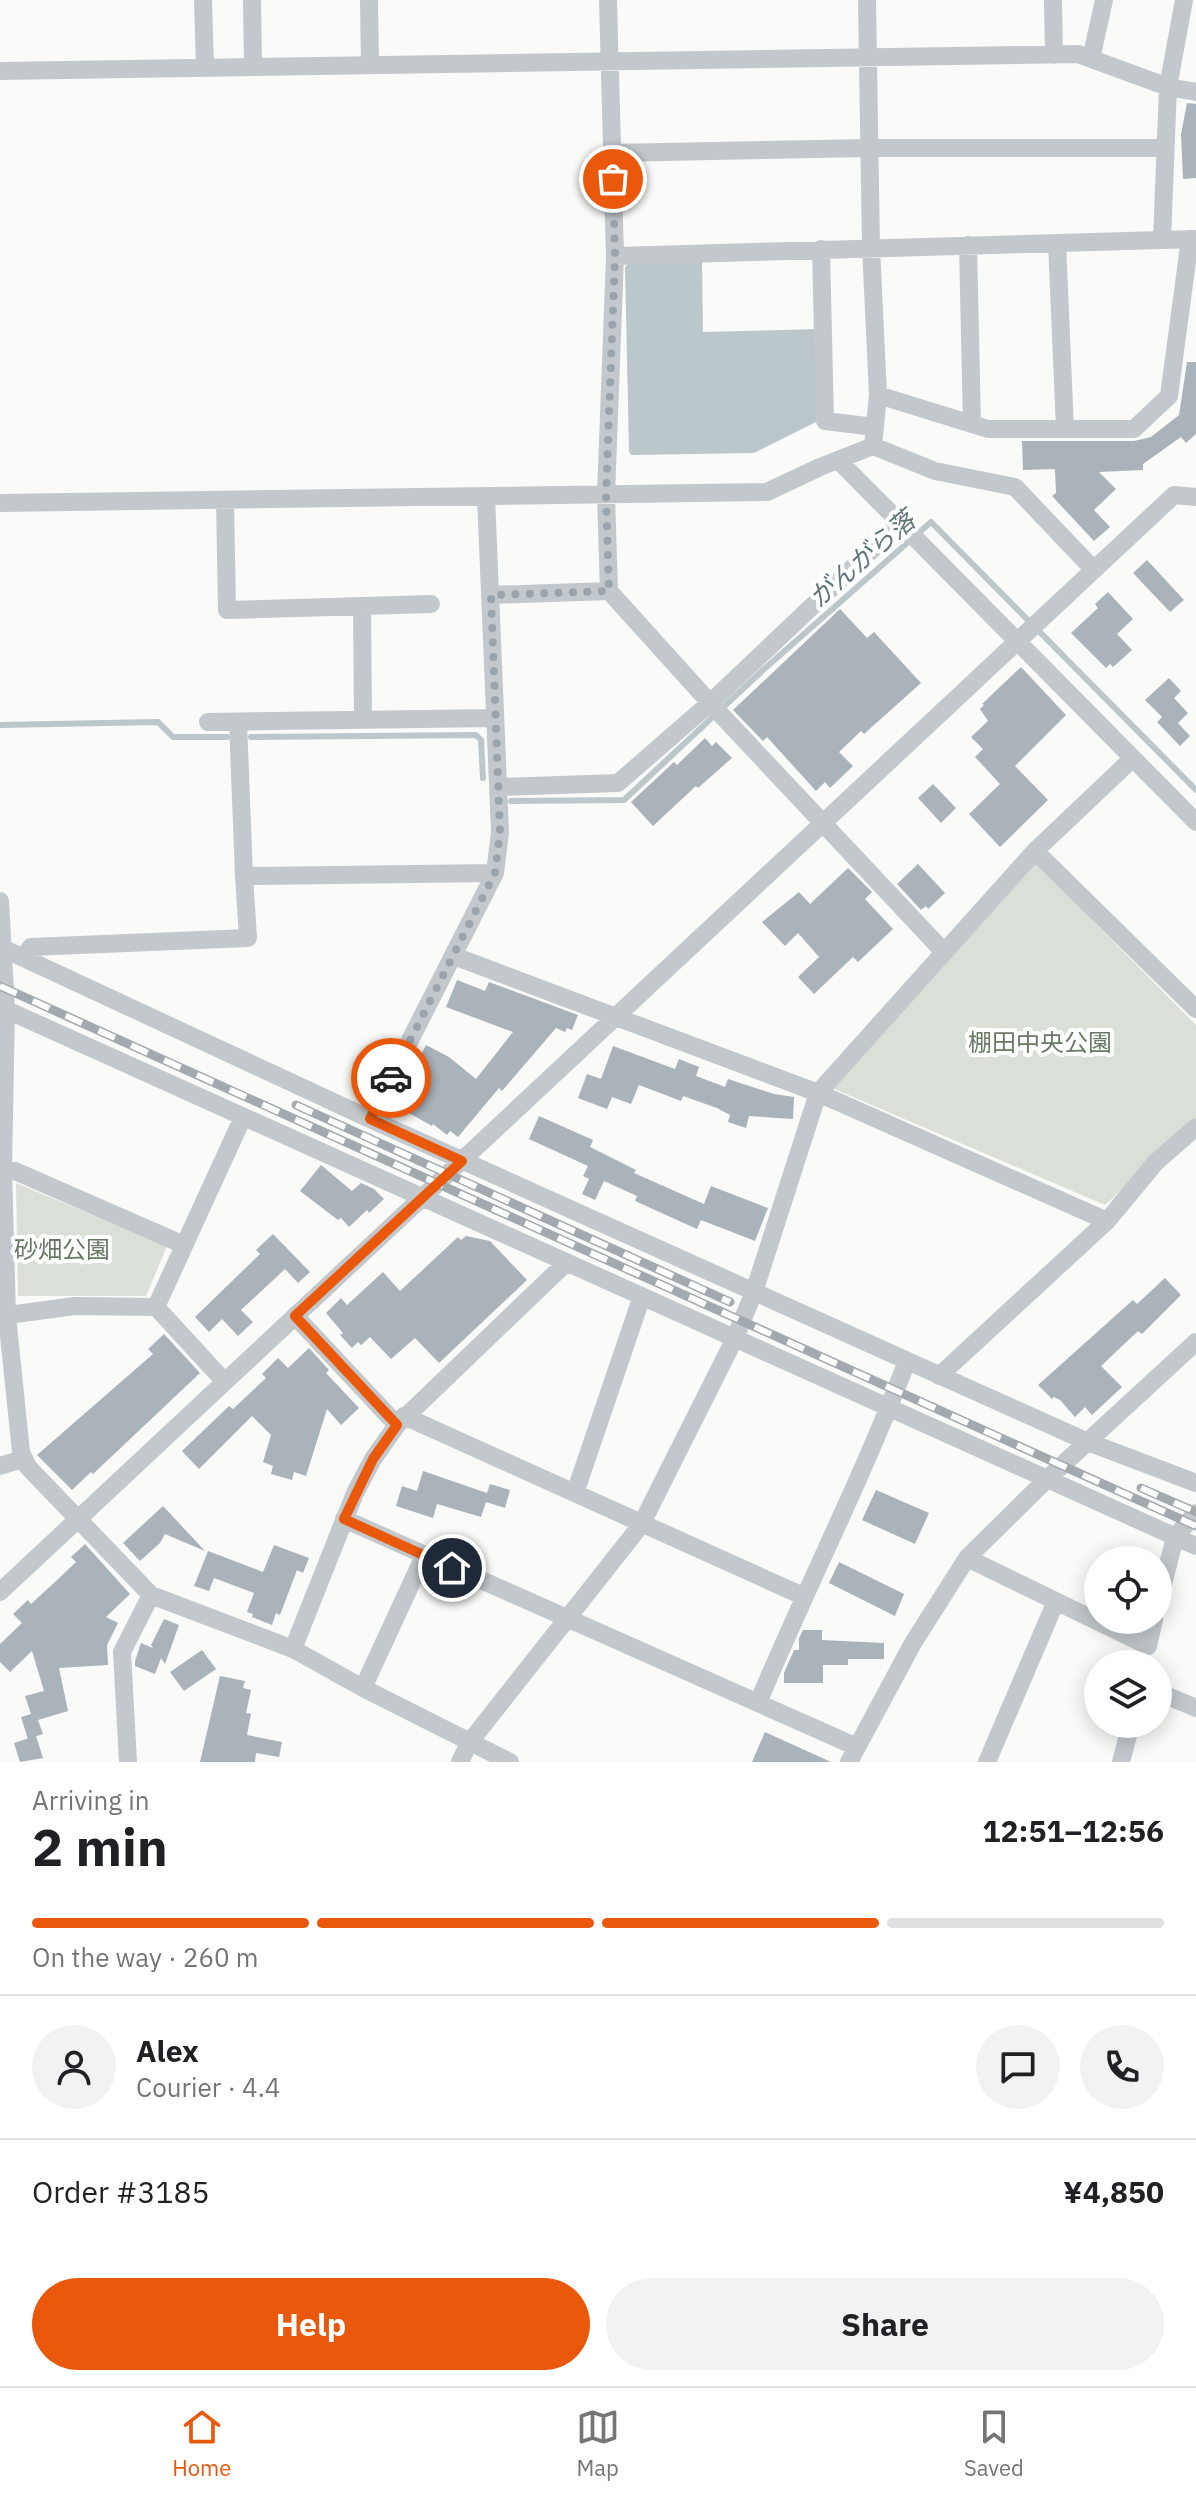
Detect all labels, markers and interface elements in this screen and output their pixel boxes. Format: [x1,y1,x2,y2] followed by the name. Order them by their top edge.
[579,145,647,213] pin
[591,157,635,201] icon: bag
[801,500,925,614] water label: がんがら落
[968,1026,1112,1058] park label: 棚田中央公園
[351,1038,431,1118] courier
[369,1056,413,1100] icon: car
[14,1233,110,1265] park label: 砂畑公園
[418,1534,486,1602] pin
[430,1546,474,1590] icon: home
[1084,1546,1172,1738] map controls
[1084,1546,1172,1634] button: locate
[1084,1650,1172,1738] button: layers
[32,1783,149,1817] text: Arriving in
[983,1811,1164,1850] text: 12:51–12:56
[32,1813,168,1880] text: 2 min
[32,1940,258,1974] text: On the way · 260 m
[32,2025,116,2109] button: person
[976,2025,1060,2109] button: chat
[1080,2025,1164,2109] button: phone
[136,2031,199,2070] text: Alex
[136,2070,280,2104] text: Courier · 4.4
[32,2172,209,2211] text: Order #3185
[1063,2172,1164,2211] text: ¥4,850
[32,2278,590,2370] button: Help
[606,2278,1164,2370] button: Share
[172,2405,231,2482] tab: Home
[576,2405,620,2482] tab: Map
[964,2405,1024,2482] tab: Saved

